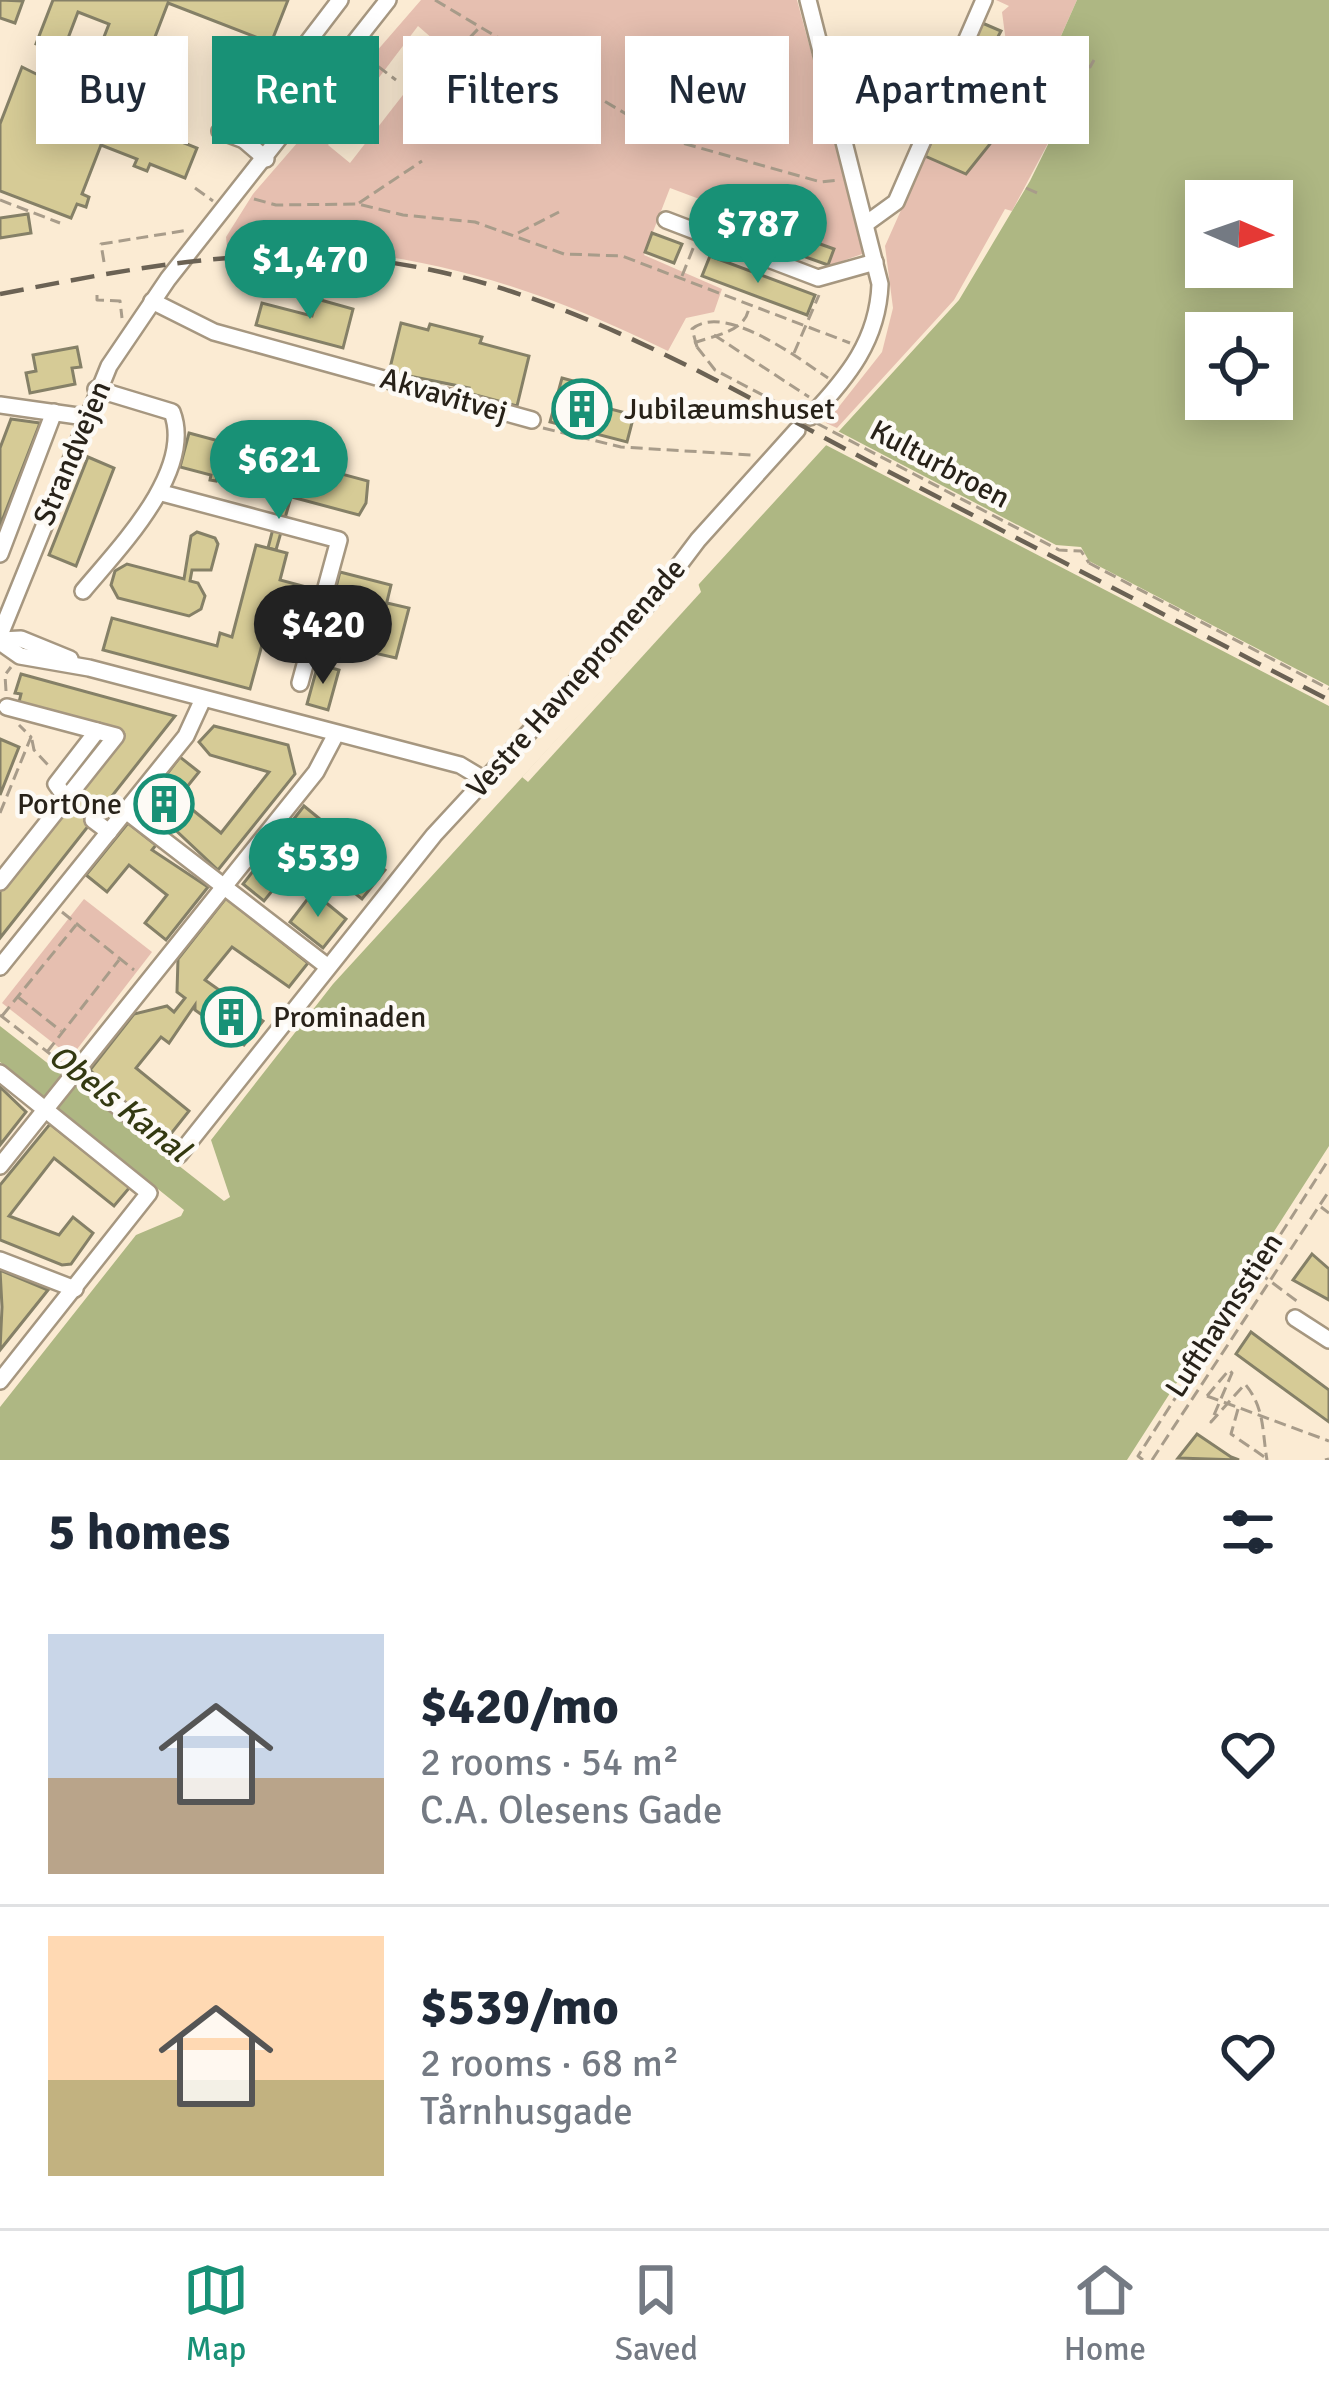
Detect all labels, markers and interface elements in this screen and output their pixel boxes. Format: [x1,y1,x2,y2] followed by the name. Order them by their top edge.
[36,36,188,144] chip: Buy
[212,36,379,144] chip: Rent
[403,36,601,144] chip: Filters
[625,36,789,144] chip: New
[813,36,1089,144] chip: Apartment
[1185,180,1293,288] north arrow
[1185,180,1293,420] map controls
[687,184,829,286] pin: $787
[716,199,800,247] text: $787
[212,220,408,322] pin: $1,470
[252,235,368,283] text: $1,470
[1185,312,1293,420] button: locate
[376,360,512,431] street label: Akvavitvej
[25,375,119,531] street label: Strandvejen
[551,378,613,440] building icon: Jubilæumshuset
[624,391,835,428] place label: Jubilæumshuset
[863,412,1016,517] street label: Kulturbroen
[208,420,350,522] pin: $621
[237,435,321,483] text: $621
[459,551,694,806] street label: Vestre Havnepromenade
[252,585,394,687] pin: $420
[281,600,365,648] text: $420
[133,773,195,835] building icon: PortOne
[17,786,122,823] place label: PortOne
[247,818,389,920] pin: $539
[276,833,360,881] text: $539
[200,986,262,1048] building icon: Prominaden
[273,999,426,1036] place label: Prominaden
[40,1035,200,1172] water label: Obels Kanal
[1158,1226,1291,1404] street label: Lufthavnsstien
[1215,1499,1281,1565] icon: filters
[48,1501,230,1564] text: 5 homes
[420,1675,619,1738] text: $420/mo
[144,1682,288,1826] icon: home
[1215,1721,1281,1787] icon: heart
[420,1738,679,1786] text: 2 rooms · 54 m²
[420,1786,723,1834] text: C.A. Olesens Gade
[420,1976,619,2039] text: $539/mo
[144,1984,288,2128] icon: home
[1215,2023,1281,2089] icon: heart
[420,2039,679,2087] text: 2 rooms · 68 m²
[420,2087,633,2135] text: Tårnhusgade
[183,2257,249,2370] tab: Map
[615,2257,698,2370] tab: Saved
[1064,2257,1146,2370] tab: Home

